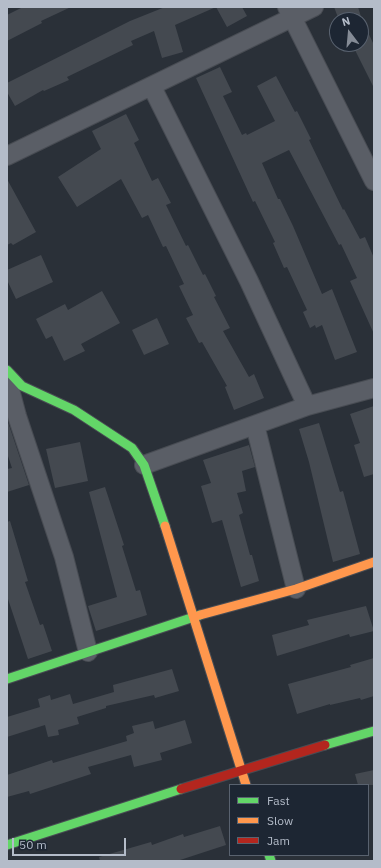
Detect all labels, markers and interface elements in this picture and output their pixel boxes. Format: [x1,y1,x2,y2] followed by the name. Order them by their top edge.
[329,12,369,52] north arrow
[340,14,352,29] text: N
[229,784,369,856] legend
[267,793,290,808] text: Fast
[267,813,293,828] text: Slow
[14,830,128,856] scale bar
[267,833,290,848] text: Jam
[19,837,47,852] text: 50 m

